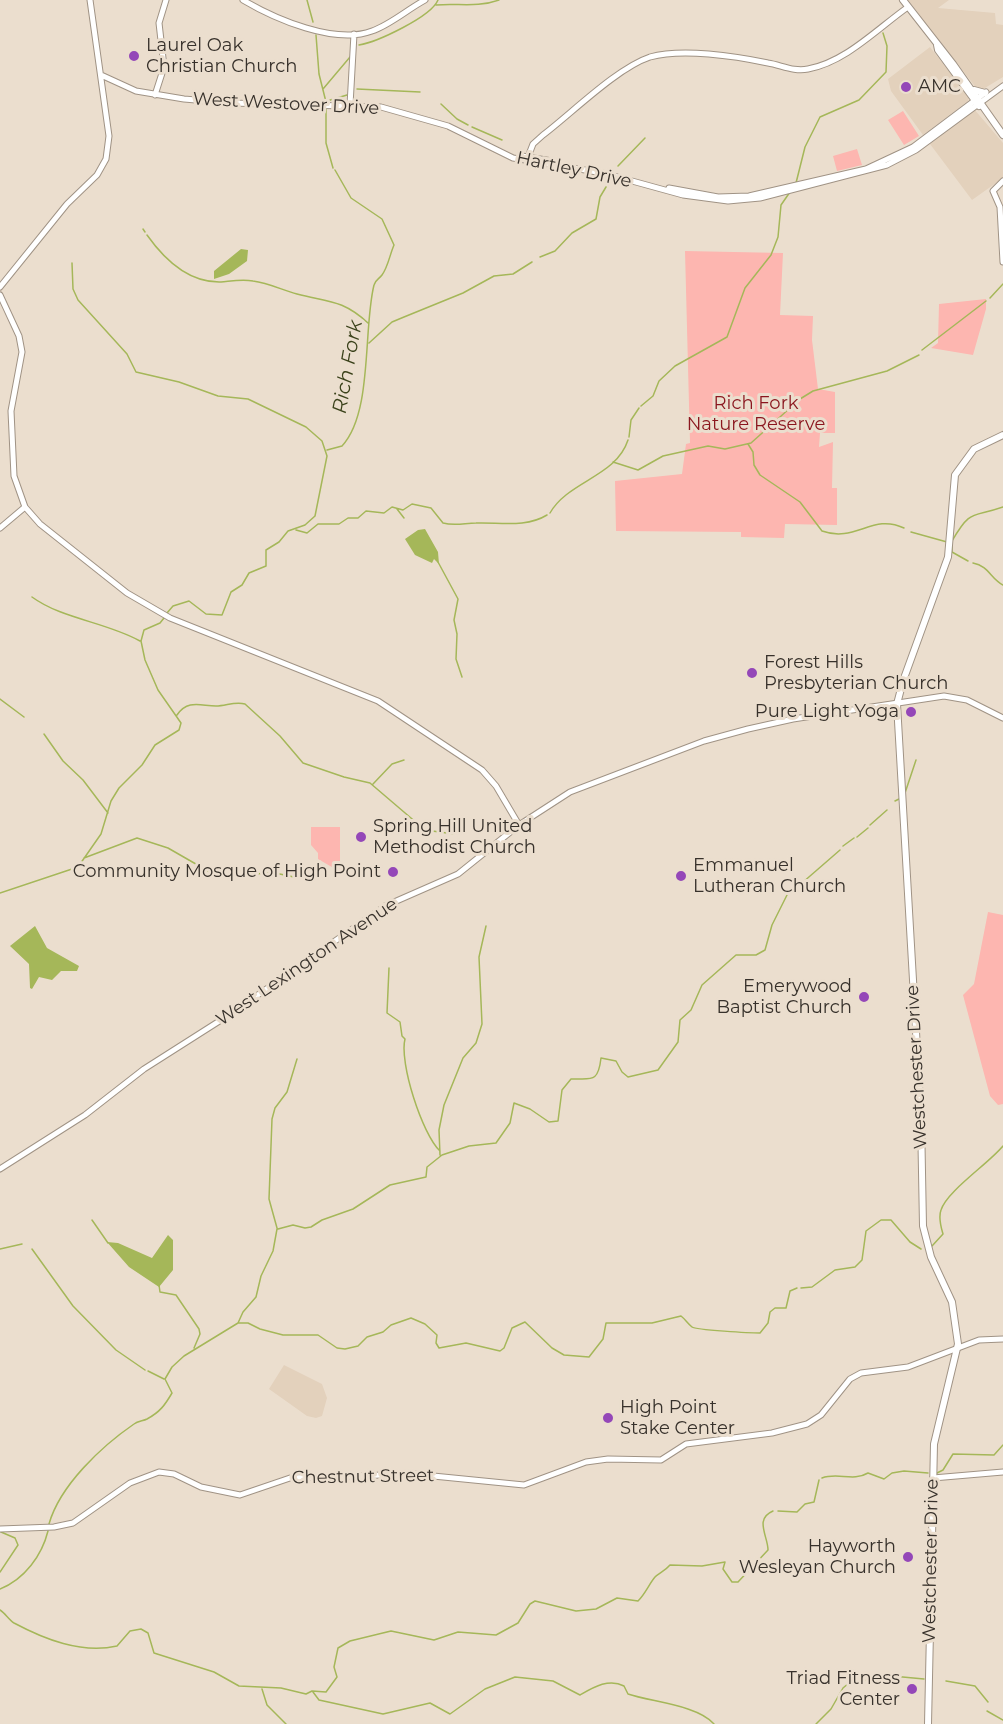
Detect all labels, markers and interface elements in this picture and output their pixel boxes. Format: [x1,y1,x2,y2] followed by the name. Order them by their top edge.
[146,35,297,78] place label: Laurel Oak Christian Church
[127,49,141,63] marker: Laurel Oak Christian Church
[918,76,961,98] place label: AMC
[899,80,913,94] marker: AMC
[192,88,380,120] street label: West Westover Drive
[514,147,634,193] street label: Hartley Drive
[328,318,368,416] water label: Rich Fork
[687,393,825,436] park label: Rich Fork Nature Reserve
[764,652,948,694] place label: Forest Hills Presbyterian Church
[745,666,759,680] marker: Forest Hills Presbyterian Church
[755,701,899,723] place label: Pure Light Yoga
[904,705,918,719] marker: Pure Light Yoga
[373,816,536,858] place label: Spring Hill United Methodist Church
[354,830,368,844] marker: Spring Hill United Methodist Church
[693,855,846,898] place label: Emmanuel Lutheran Church
[73,861,381,883] place label: Community Mosque of High Point
[386,865,400,879] marker: Community Mosque of High Point
[674,869,688,883] marker: Emmanuel Lutheran Church
[212,893,402,1031] street label: West Lexington Avenue
[716,976,852,1018] place label: Emerywood Baptist Church
[902,984,932,1150] street label: Westchester Drive
[857,990,871,1004] marker: Emerywood Baptist Church
[620,1397,735,1440] place label: High Point Stake Center
[601,1411,615,1425] marker: High Point Stake Center
[292,1465,434,1489] street label: Chestnut Street
[919,1479,943,1643] street label: Westchester Drive
[739,1536,896,1578] place label: Hayworth Wesleyan Church
[901,1550,915,1564] marker: Hayworth Wesleyan Church
[786,1668,900,1710] place label: Triad Fitness Center
[905,1682,919,1696] marker: Triad Fitness Center

